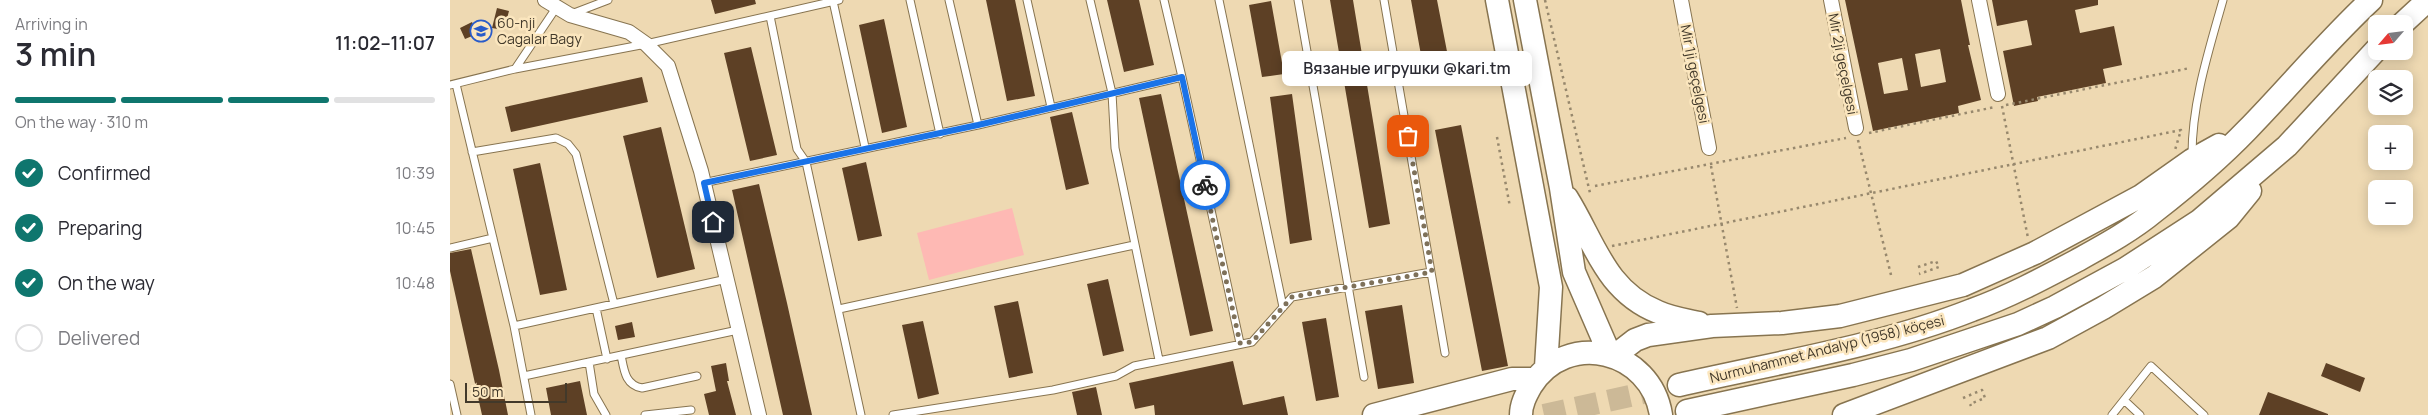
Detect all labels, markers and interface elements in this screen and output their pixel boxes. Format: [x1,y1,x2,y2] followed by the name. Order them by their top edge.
[1824,12,1863,116] street label: Mir 2ji geçelgesi
[15,13,88,35] text: Arriving in
[497,13,582,48] place label: 60-nji Cagalar Bagy
[2368,15,2412,60] north arrow
[2368,15,2413,225] map controls
[469,19,493,43] school or university icon: 60-nji Cagalar Bagy
[1677,23,1714,125] street label: Mir 1ji geçelgesi
[335,30,435,56] text: 11:02–11:07
[15,32,96,76] text: 3 min
[1283,51,1533,86] callout: Вязаные игрушки @kari.tm
[1303,57,1511,79] text: Вязаные игрушки @kari.tm
[2368,70,2413,115] button: layers
[15,111,148,133] text: On the way · 310 m
[1387,115,1429,157] pin
[1394,122,1422,150] icon: bag
[2368,125,2413,170] button: +
[15,159,43,187] icon: check
[58,160,151,186] text: Confirmed
[1180,160,1230,210] courier
[395,162,435,184] text: 10:39
[1191,171,1219,199] icon: bike
[2368,180,2413,225] button: −
[692,201,734,243] pin
[699,208,727,236] icon: home
[15,214,43,242] icon: check
[58,215,143,241] text: Preparing
[396,217,435,239] text: 10:45
[15,269,43,297] icon: check
[58,270,155,296] text: On the way
[395,272,435,294] text: 10:48
[1708,310,1946,387] street label: Nurmuhammet Andalyp (1958) köçesi
[58,325,140,351] text: Delivered
[465,380,568,403] scale bar
[472,382,503,401] text: 50 m

